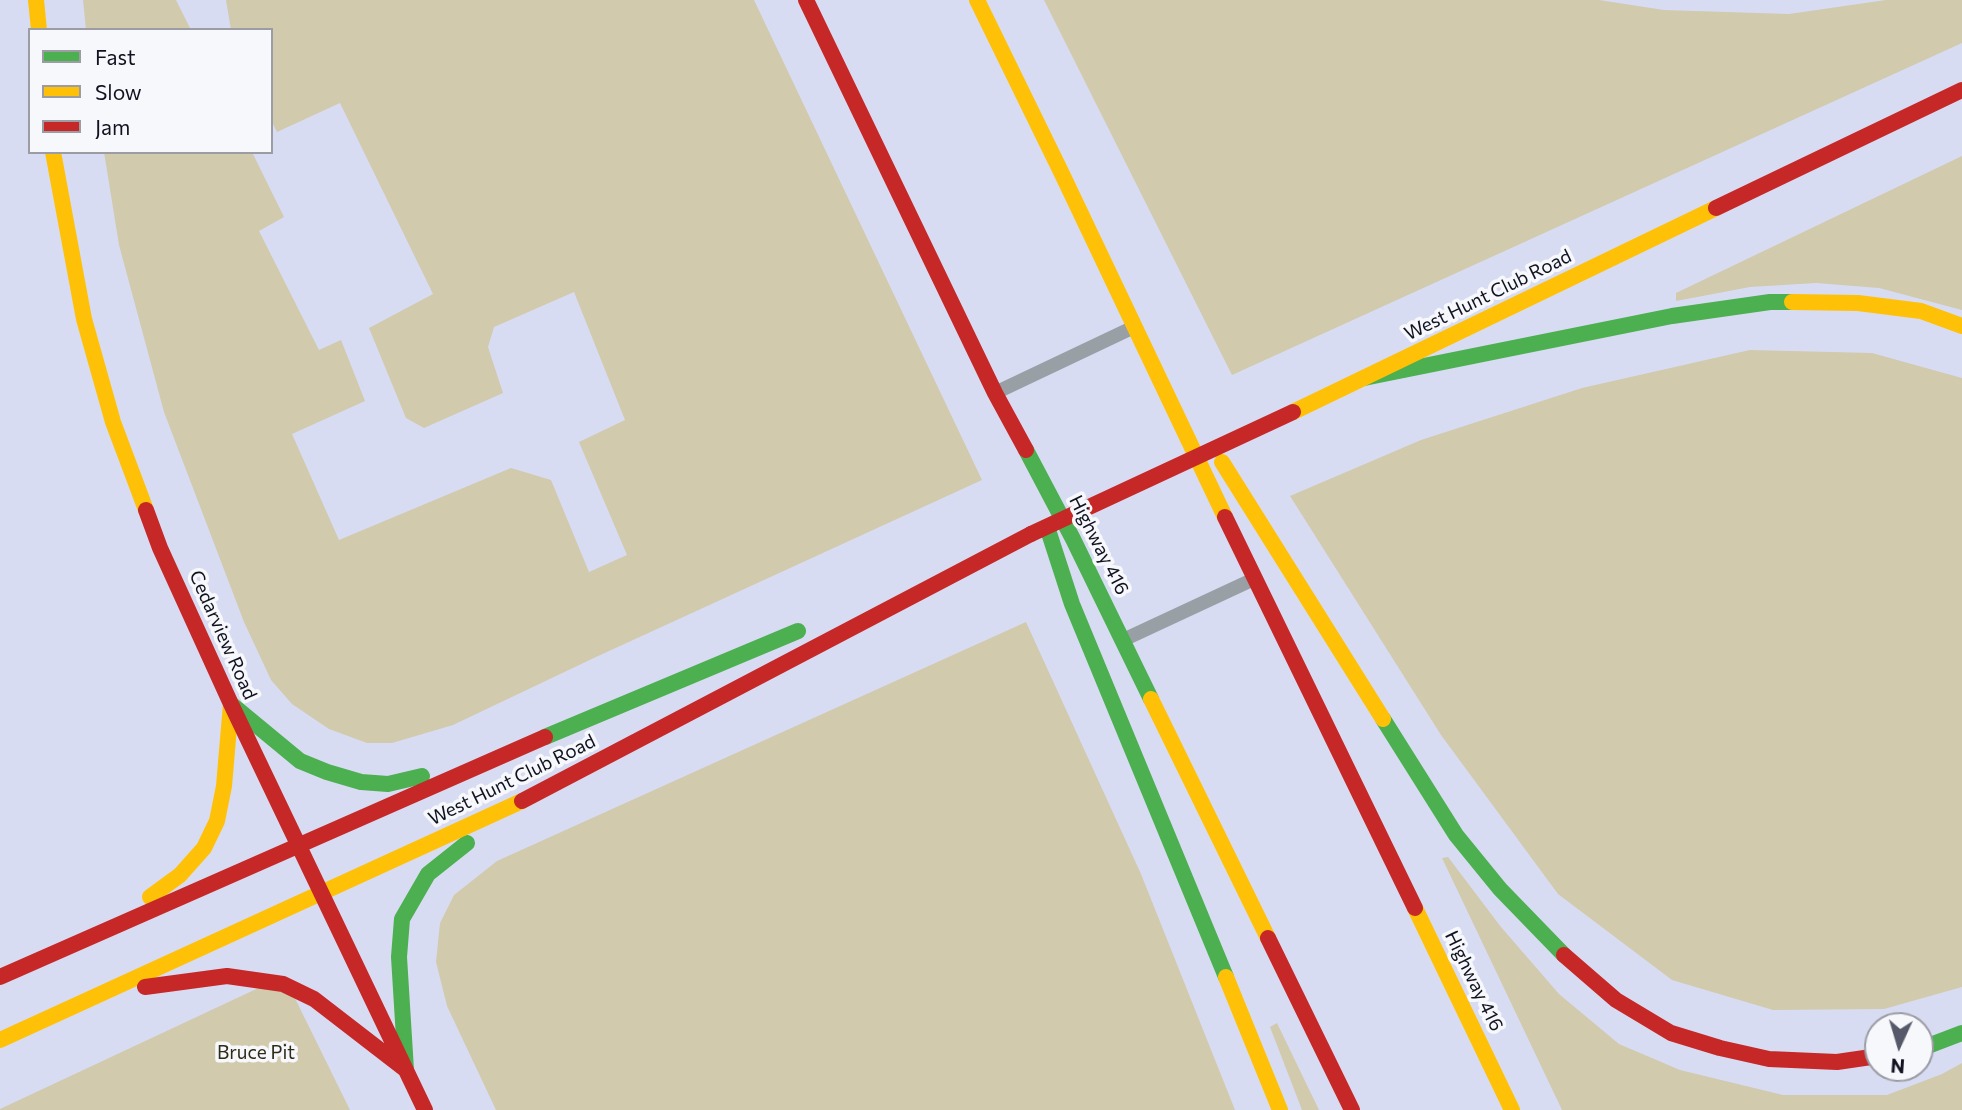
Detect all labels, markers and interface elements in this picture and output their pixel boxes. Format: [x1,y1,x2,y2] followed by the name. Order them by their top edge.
[28,28,273,154] legend
[95,44,136,69] text: Fast
[95,79,142,104] text: Slow
[95,114,130,139] text: Jam
[1401,245,1575,345] street label: West Hunt Club Road
[1064,491,1134,599] street label: Highway 416
[184,567,262,703] street label: Cedarview Road
[425,730,599,830] street label: West Hunt Club Road
[1440,927,1508,1035] street label: Highway 416
[1864,1012,1934,1082] north arrow
[217,1042,295,1064] park label: Bruce Pit
[1890,1054,1906,1078] text: N

